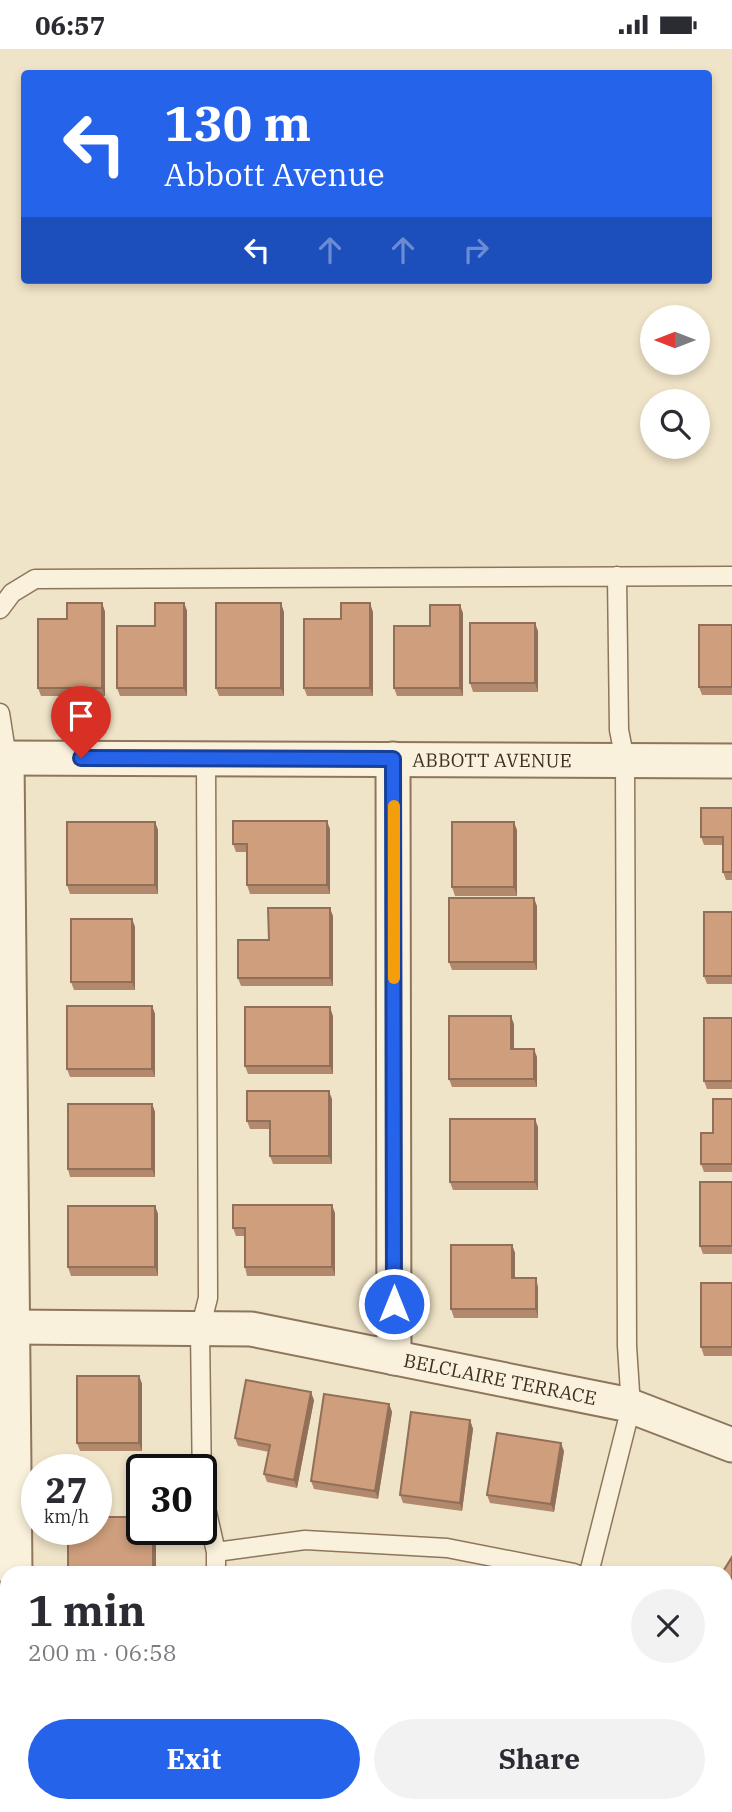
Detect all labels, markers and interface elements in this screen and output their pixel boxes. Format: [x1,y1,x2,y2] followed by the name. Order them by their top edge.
[35,8,105,42] text: 06:57
[164,91,311,154] text: 130 m
[49,98,140,189] icon: left
[164,153,385,195] text: Abbott Avenue
[238,231,276,269] icon: left
[311,231,349,269] icon: ahead
[384,231,422,269] icon: ahead
[457,231,495,269] icon: right
[640,305,710,375] north arrow
[640,305,710,459] map controls
[640,389,710,459] button: search
[51,686,111,758] pin
[62,697,100,735] icon: arrive
[412,748,572,772] street label: ABBOTT AVENUE
[357,1267,431,1341] position arrow
[401,1348,599,1410] street label: BELCLAIRE TERRACE
[126,1454,217,1545] speed limit sign: 30
[45,1467,88,1513] text: 27
[44,1505,89,1528] text: km/h
[28,1583,146,1638] text: 1 min
[631,1589,705,1663] button: close
[28,1637,177,1667] text: 200 m · 06:58
[28,1719,360,1799] button: Exit
[374,1719,705,1799] button: Share

